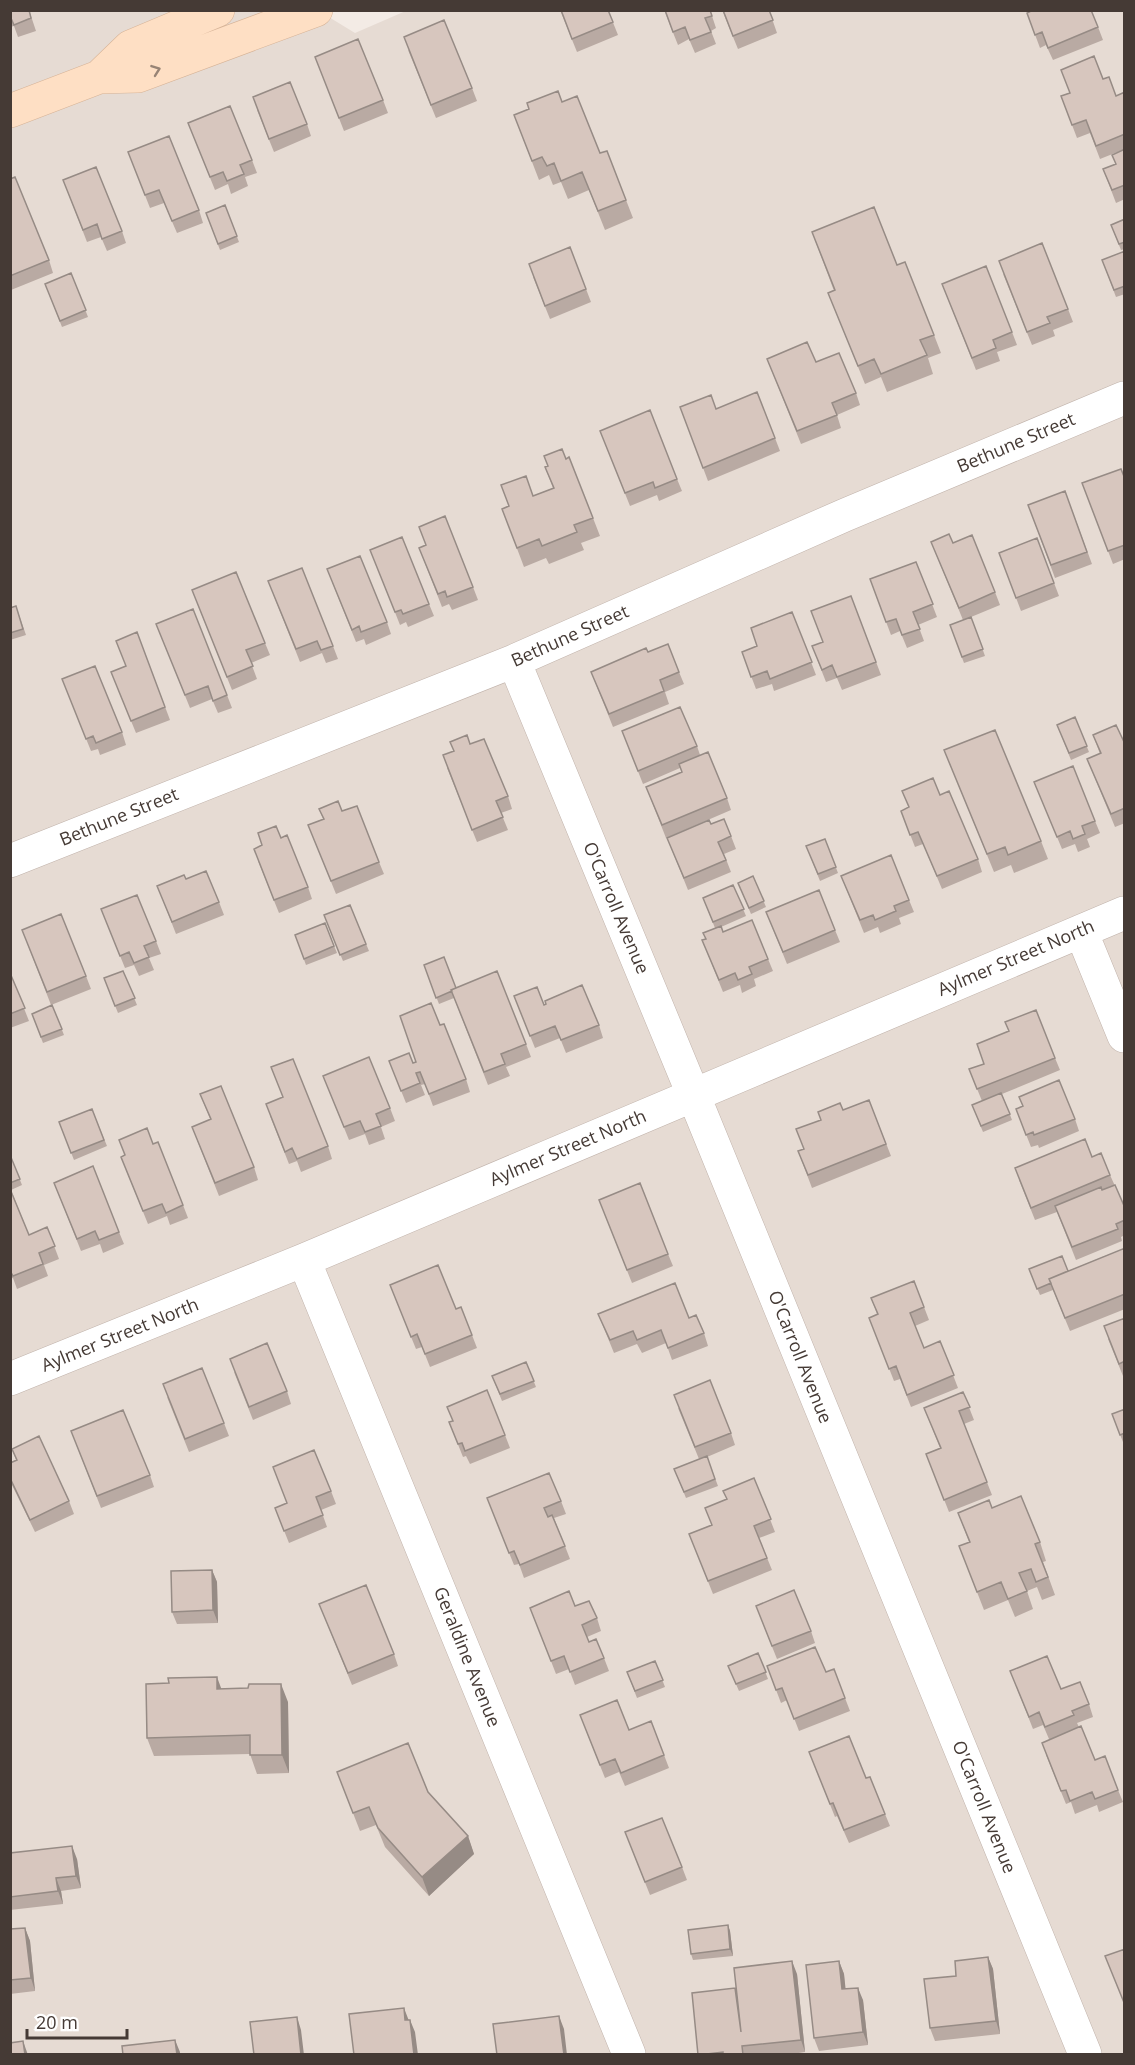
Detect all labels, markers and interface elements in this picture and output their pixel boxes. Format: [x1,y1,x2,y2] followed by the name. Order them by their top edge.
[151,64,161,77] one-way arrow
[953,406,1078,478] street label: Bethune Street
[507,598,632,672] street label: Bethune Street
[56,781,182,851] street label: Bethune Street
[578,838,656,977] street label: O'Carroll Avenue
[934,913,1098,1001] street label: Aylmer Street North
[486,1103,650,1191] street label: Aylmer Street North
[763,1287,839,1427] street label: O'Carroll Avenue
[37,1292,202,1377] street label: Aylmer Street North
[429,1583,507,1730] street label: Geraldine Avenue
[947,1737,1023,1877] street label: O'Carroll Avenue
[27,2002,128,2040] scale bar
[36,2010,78,2034] text: 20 m

